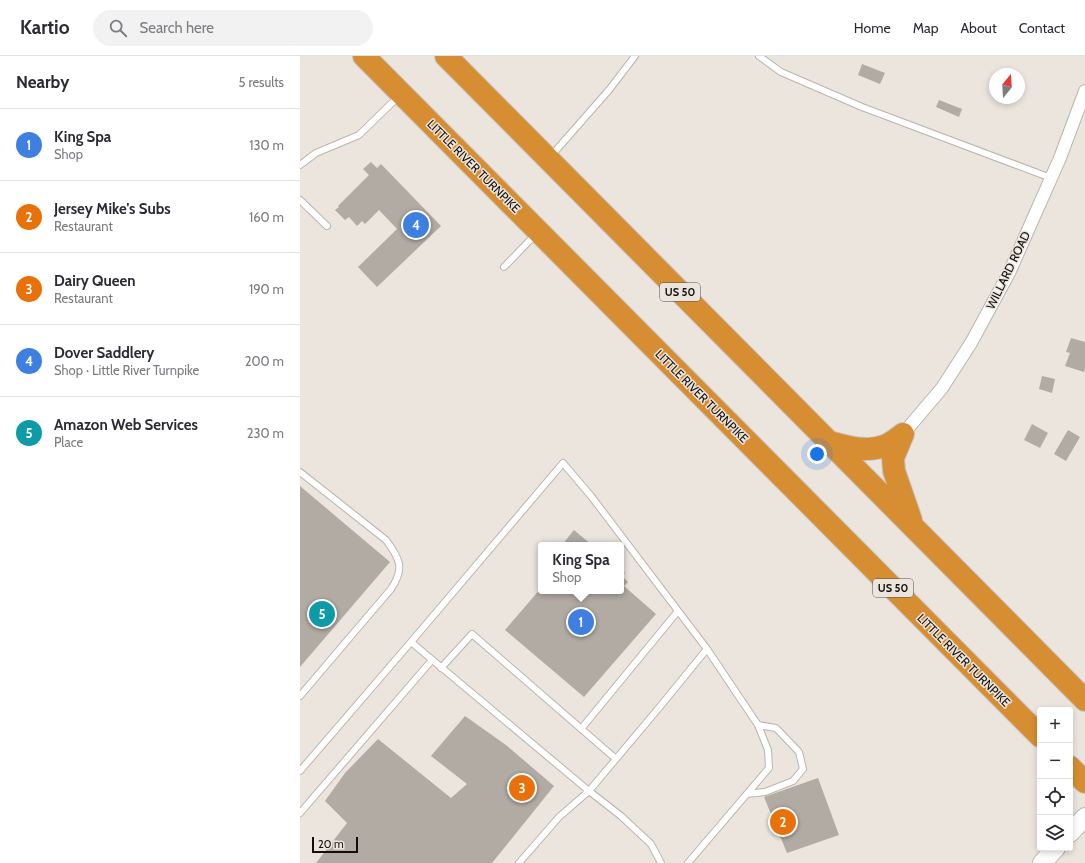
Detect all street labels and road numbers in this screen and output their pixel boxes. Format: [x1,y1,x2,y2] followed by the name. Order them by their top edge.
[424,116,524,216] street label: LITTLE RIVER TURNPIKE
[983,228,1033,311] street label: WILLARD ROAD
[660,283,700,301] road number: US 50
[652,346,752,446] street label: LITTLE RIVER TURNPIKE
[873,579,913,597] road number: US 50
[914,610,1014,710] street label: LITTLE RIVER TURNPIKE

